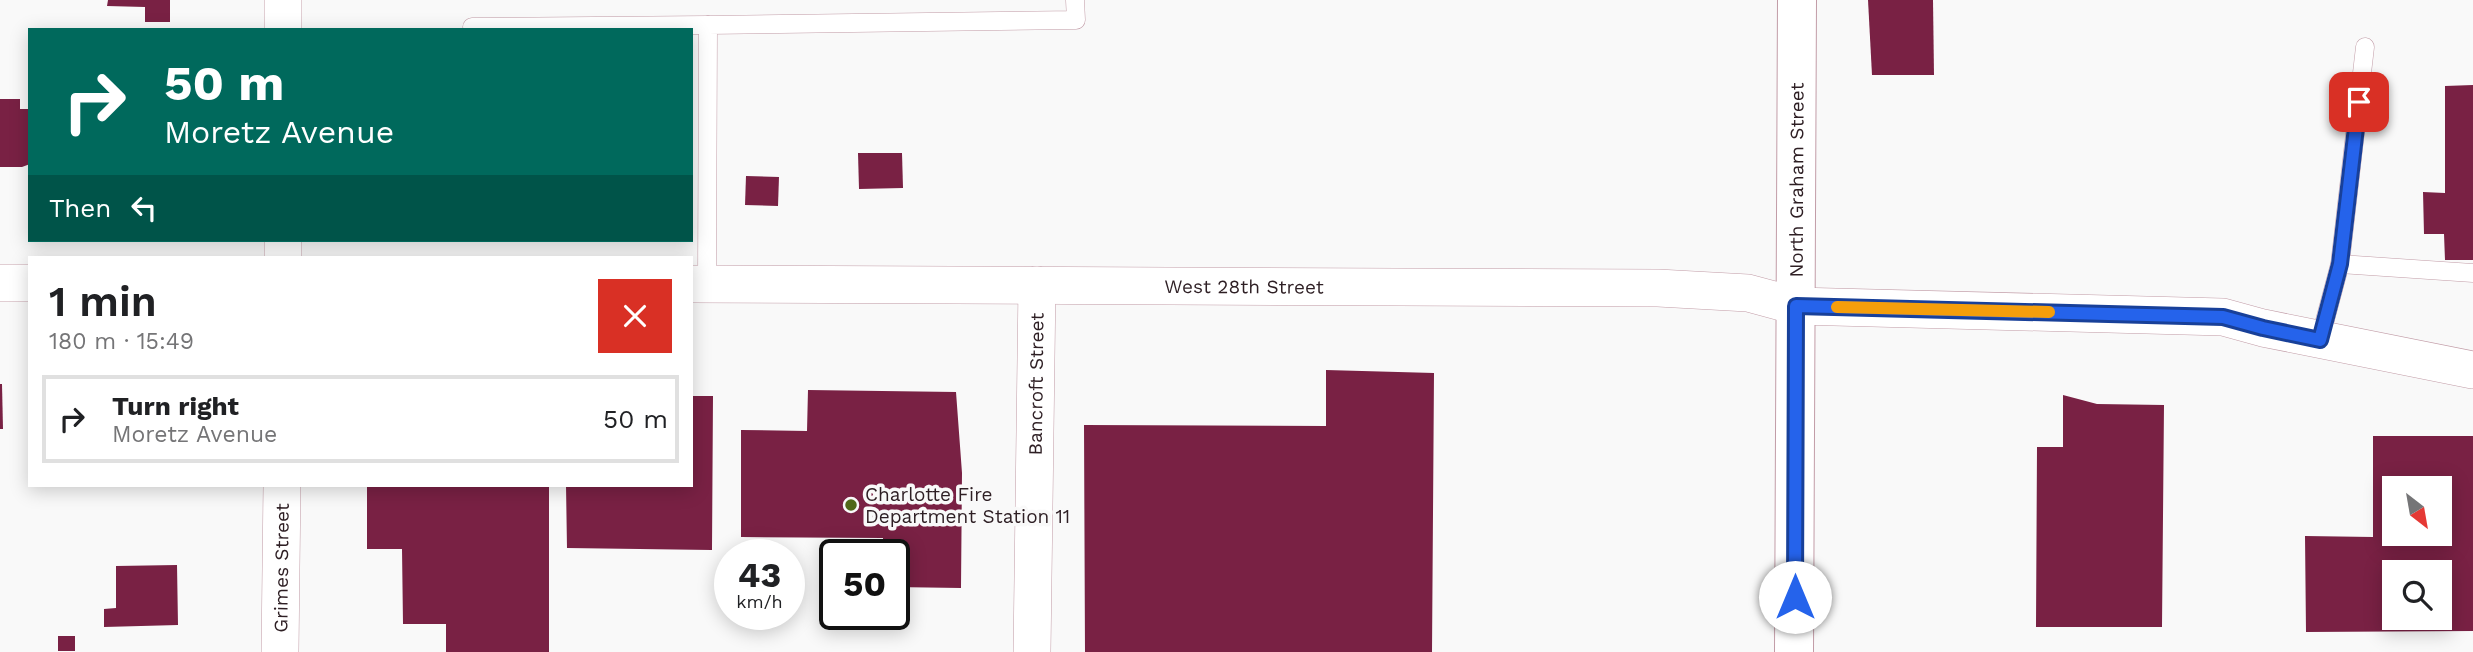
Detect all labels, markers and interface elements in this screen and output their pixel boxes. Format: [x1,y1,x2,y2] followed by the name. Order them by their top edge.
[164,54,284,112] text: 50 m
[49,56,140,147] icon: right
[2329,72,2389,132] pin
[1784,82,1808,278] street label: North Graham Street
[2340,83,2378,121] icon: arrive
[164,113,394,151] text: Moretz Avenue
[125,189,163,227] icon: left
[49,193,111,223] text: Then
[1164,274,1324,298] street label: West 28th Street
[49,277,157,326] text: 1 min
[598,279,672,353] button: close
[1023,313,1048,455] street label: Bancroft Street
[49,328,194,355] text: 180 m · 15:49
[112,391,239,421] text: Turn right
[53,400,91,438] icon: right
[603,404,668,434] text: 50 m
[112,421,277,448] text: Moretz Avenue
[2382,476,2452,546] north arrow
[2382,476,2452,630] map controls
[865,483,1070,528] place label: Charlotte Fire Department Station 11
[843,497,859,513] marker: Charlotte Fire Department Station 11
[269,503,293,633] street label: Grimes Street
[819,539,910,630] speed limit sign: 50
[738,554,781,596] text: 43
[1758,560,1832,634] position arrow
[2382,560,2452,630] button: search
[736,591,783,612] text: km/h

